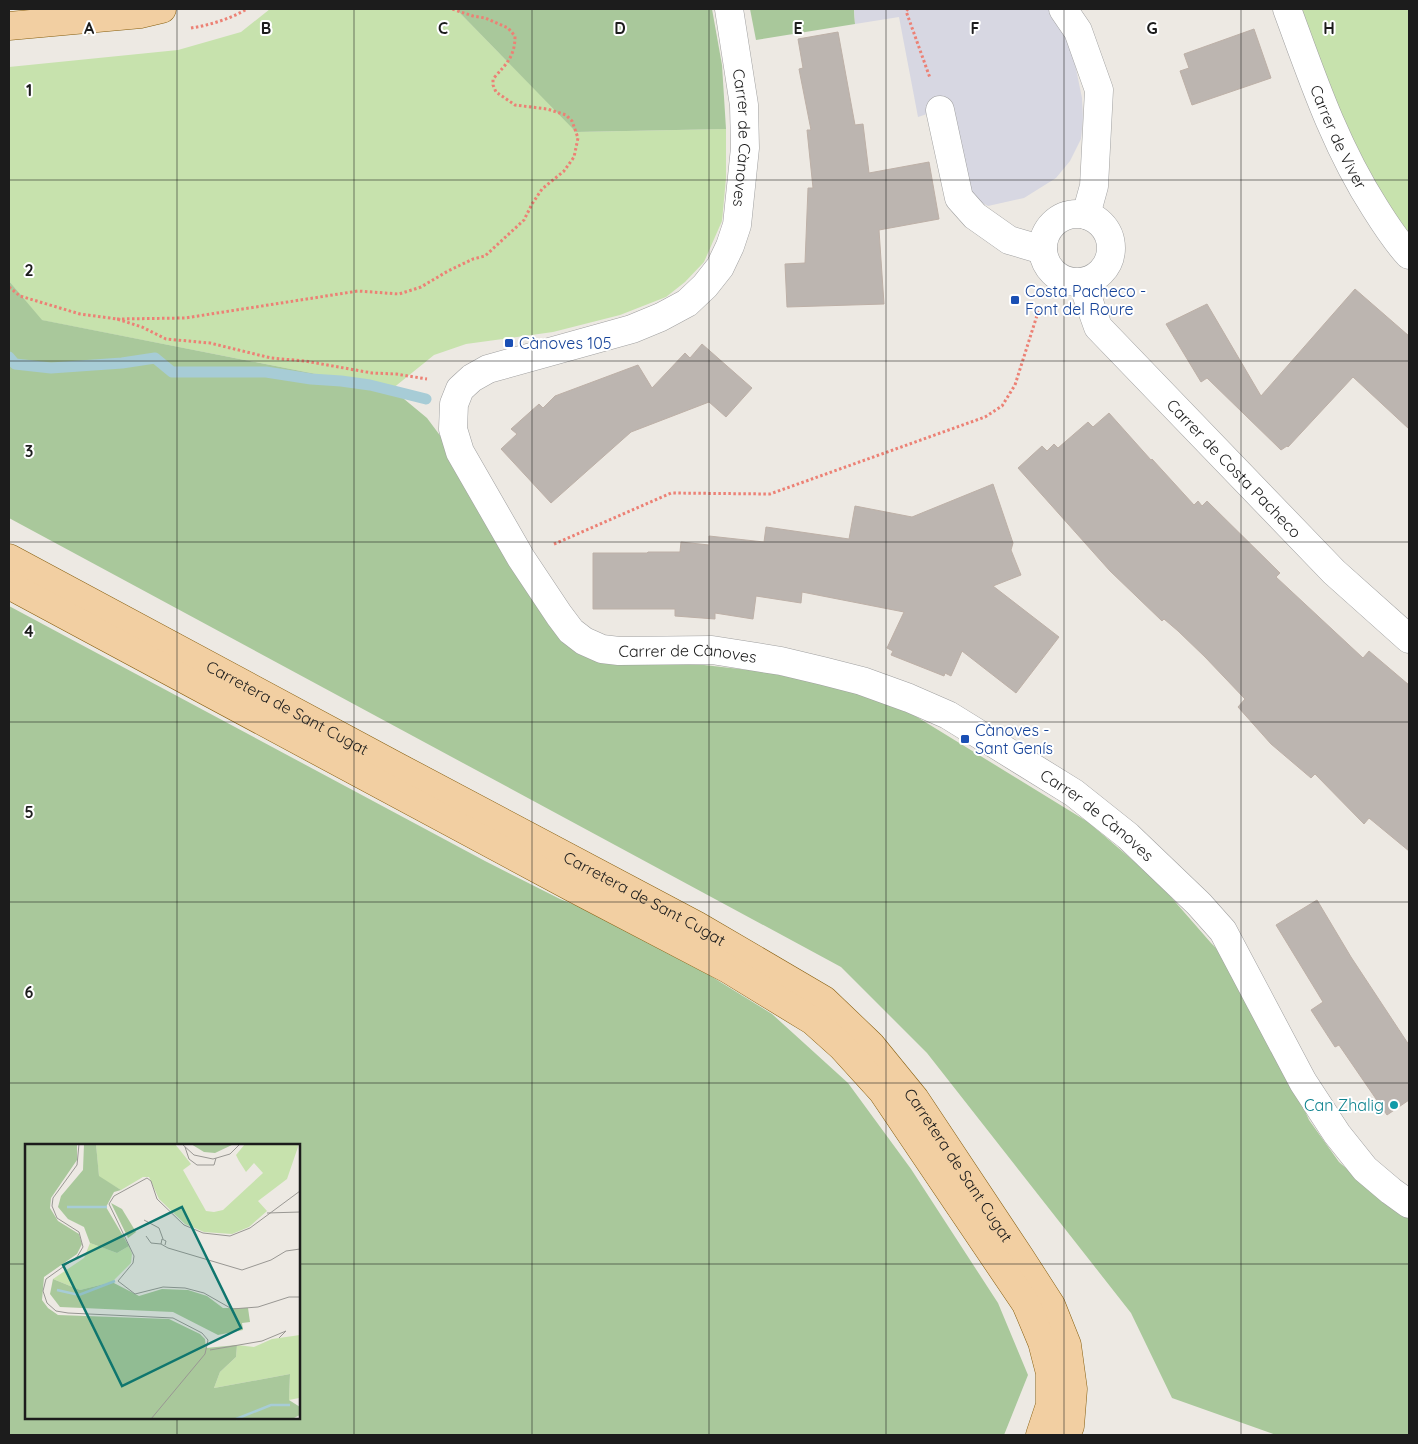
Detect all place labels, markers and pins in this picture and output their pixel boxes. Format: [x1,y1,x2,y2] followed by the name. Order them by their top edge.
[1025,281,1146,319] place label: Costa Pacheco - Font del Roure
[1009,294,1021,306] marker: Costa Pacheco - Font del Roure
[519,333,611,353] place label: Cànoves 105
[503,337,515,349] marker: Cànoves 105
[975,720,1053,758] place label: Cànoves - Sant Genís
[959,733,971,745] marker: Cànoves - Sant Genís
[1304,1095,1384,1115] place label: Can Zhalig
[1388,1099,1400,1111] marker: Can Zhalig

